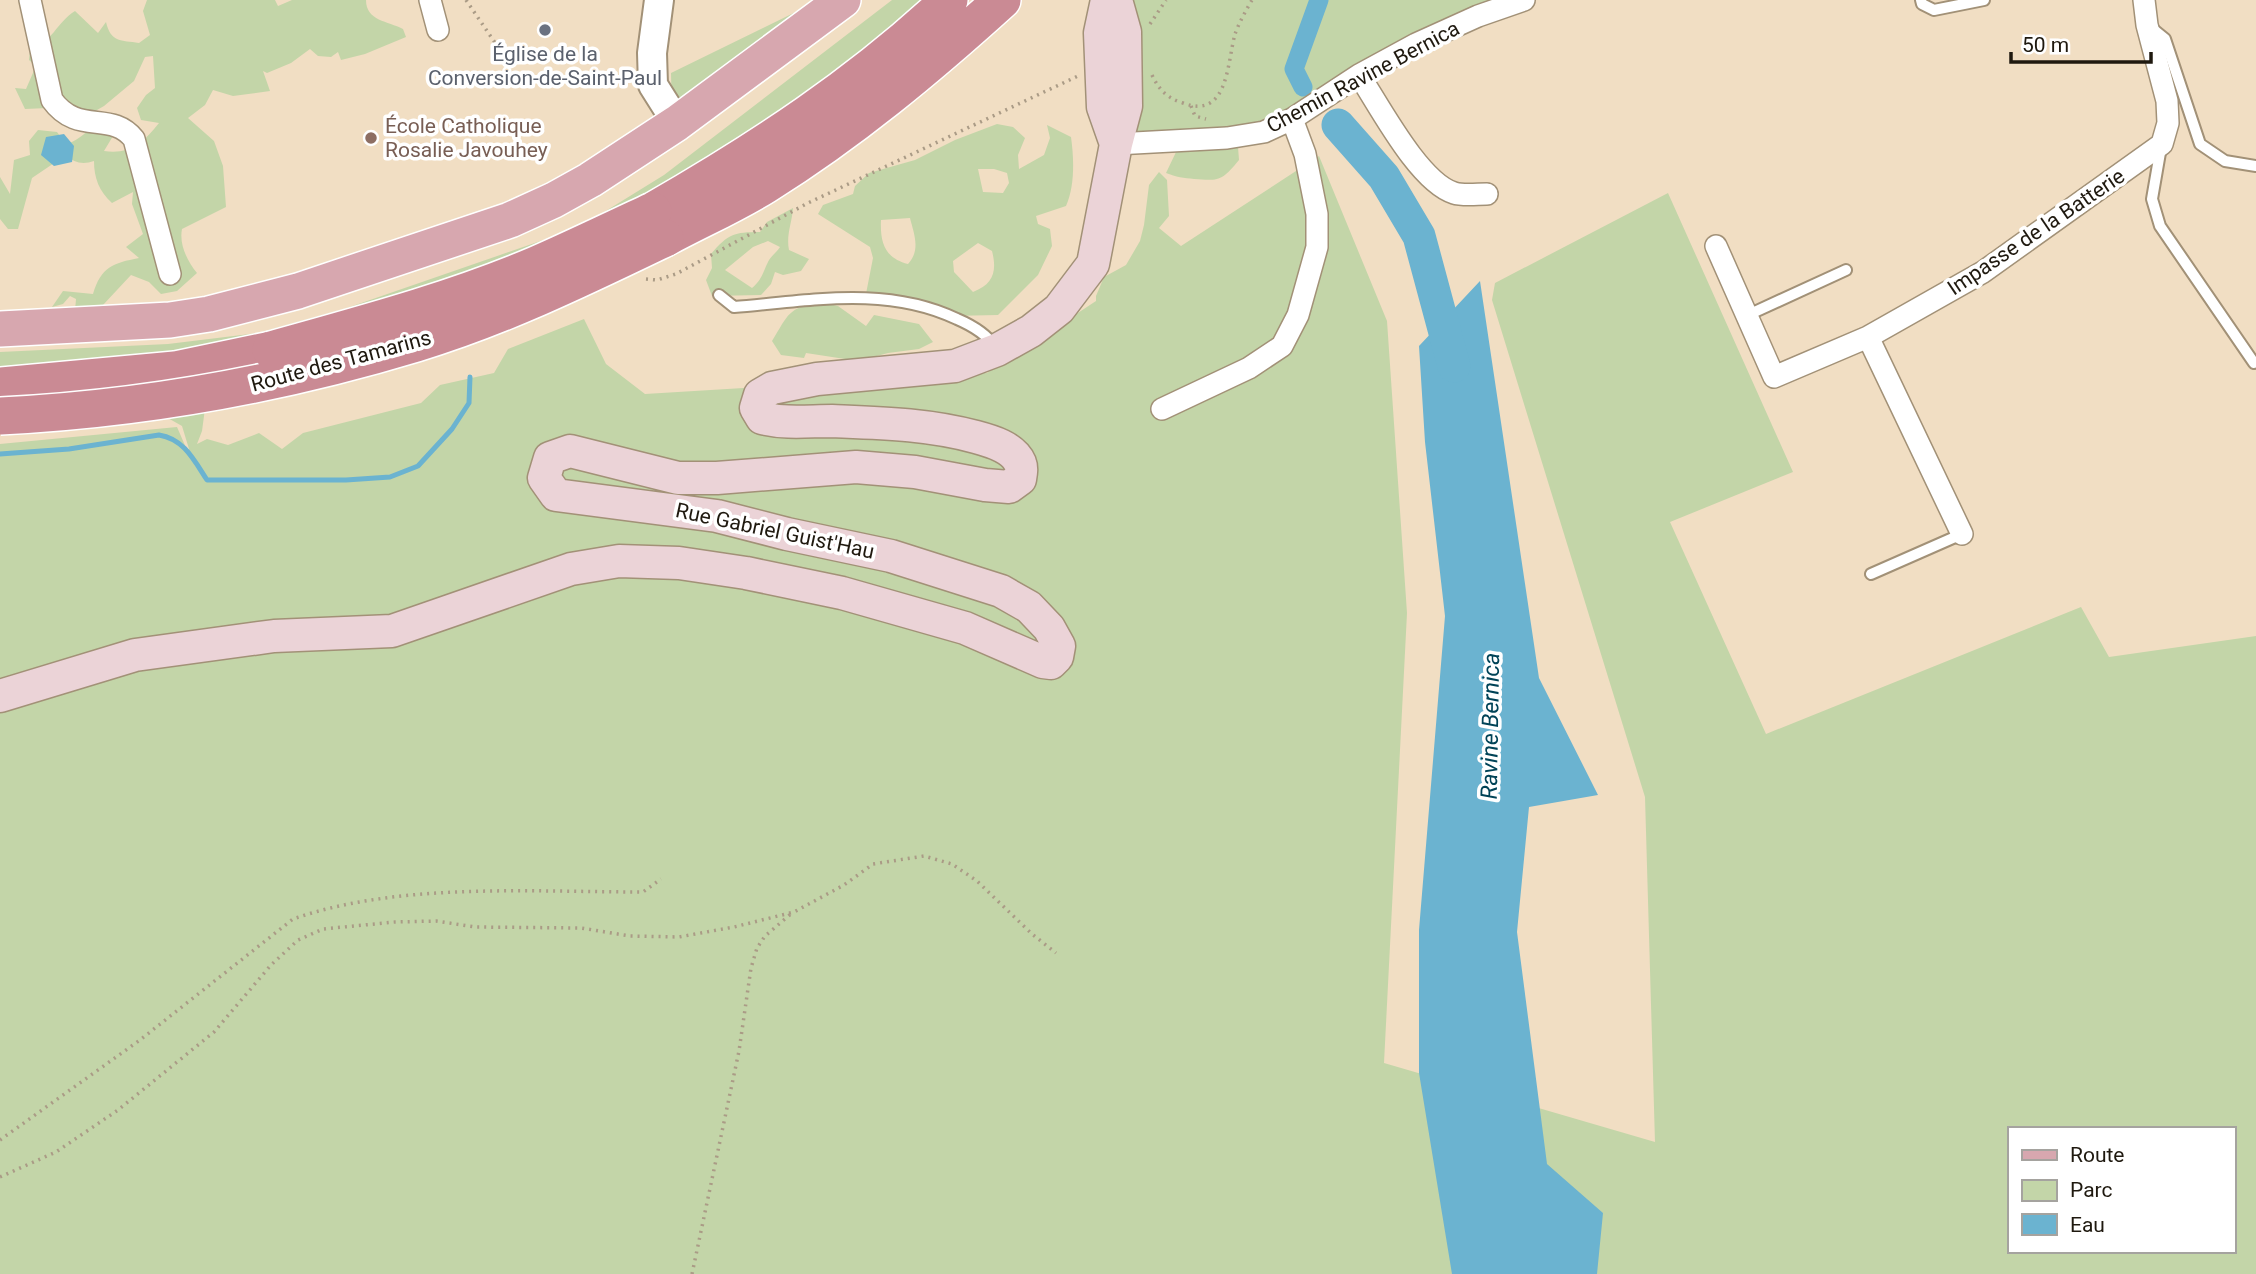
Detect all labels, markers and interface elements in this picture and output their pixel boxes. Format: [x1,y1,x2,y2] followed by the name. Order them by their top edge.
[1263,16,1463,138] street label: Chemin Ravine Bernica
[2011,21,2151,65] scale bar
[537,22,553,38] marker: Église de la Conversion-de-Saint-Paul
[2022,33,2069,57] text: 50 m
[428,42,662,90] place label: Église de la Conversion-de-Saint-Paul
[385,114,548,162] place label: École Catholique Rosalie Javouhey
[363,130,379,146] marker: École Catholique Rosalie Javouhey
[1943,164,2129,300] street label: Impasse de la Batterie
[248,325,434,397] street label: Route des Tamarins
[674,498,876,564] street label: Rue Gabriel Guist'Hau
[1476,652,1505,800] water label: Ravine Bernica
[2008,1127,2235,1253] legend
[2070,1143,2125,1167] text: Route
[2070,1178,2112,1202] text: Parc
[2070,1213,2105,1237] text: Eau

